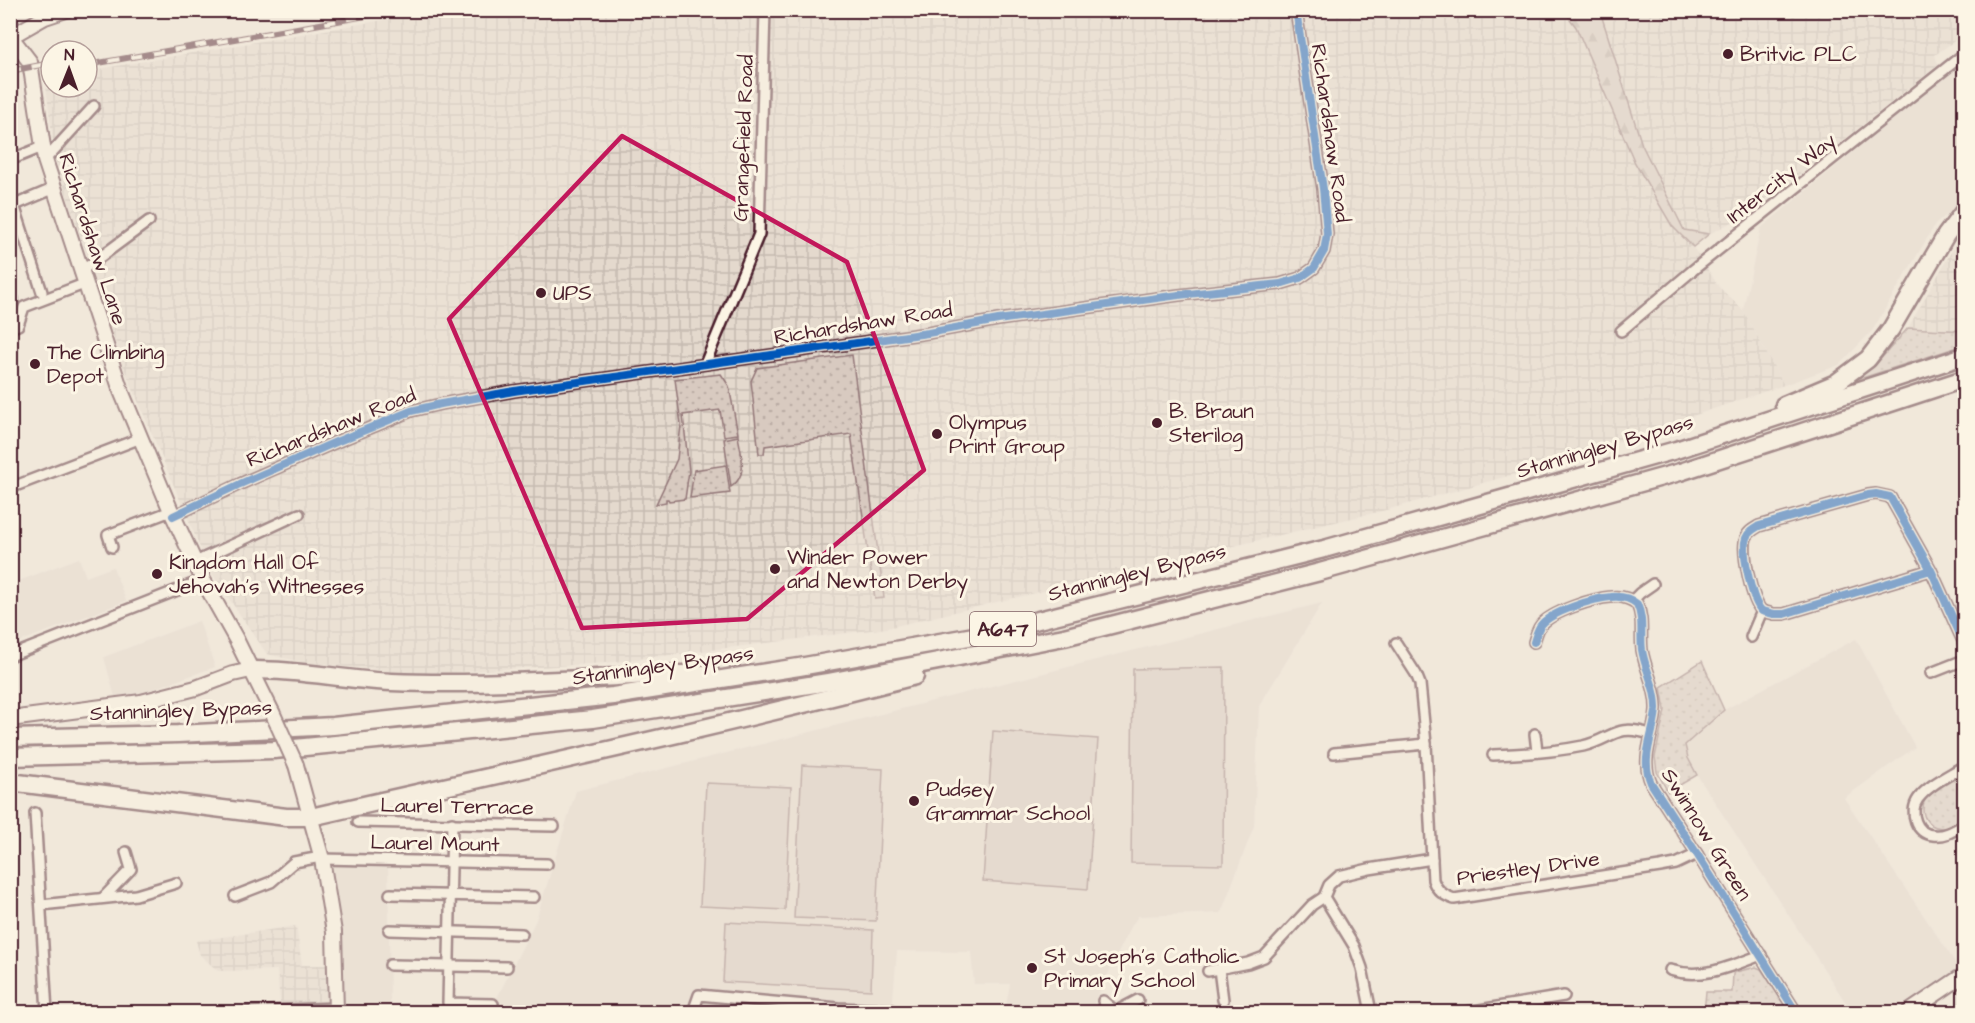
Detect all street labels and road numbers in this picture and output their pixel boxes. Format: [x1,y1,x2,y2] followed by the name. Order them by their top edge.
[1304,42,1357,224] street label: Richardshaw Road
[726,54,763,222] street label: Grangefield Road
[1720,126,1844,232] street label: Intercity Way
[51,150,134,329] street label: Richardshaw Lane
[772,295,955,352] street label: Richardshaw Road
[242,380,420,475] street label: Richardshaw Road
[1513,407,1697,488] street label: Stanningley Bypass
[1045,536,1230,611] street label: Stanningley Bypass
[970,612,1036,646] road number: A647
[571,638,756,695] street label: Stanningley Bypass
[89,693,273,730] street label: Stanningley Bypass
[1654,762,1759,906] street label: Swinnow Green
[380,791,534,822] street label: Laurel Terrace
[370,828,500,859] street label: Laurel Mount
[1455,844,1602,895] street label: Priestley Drive

